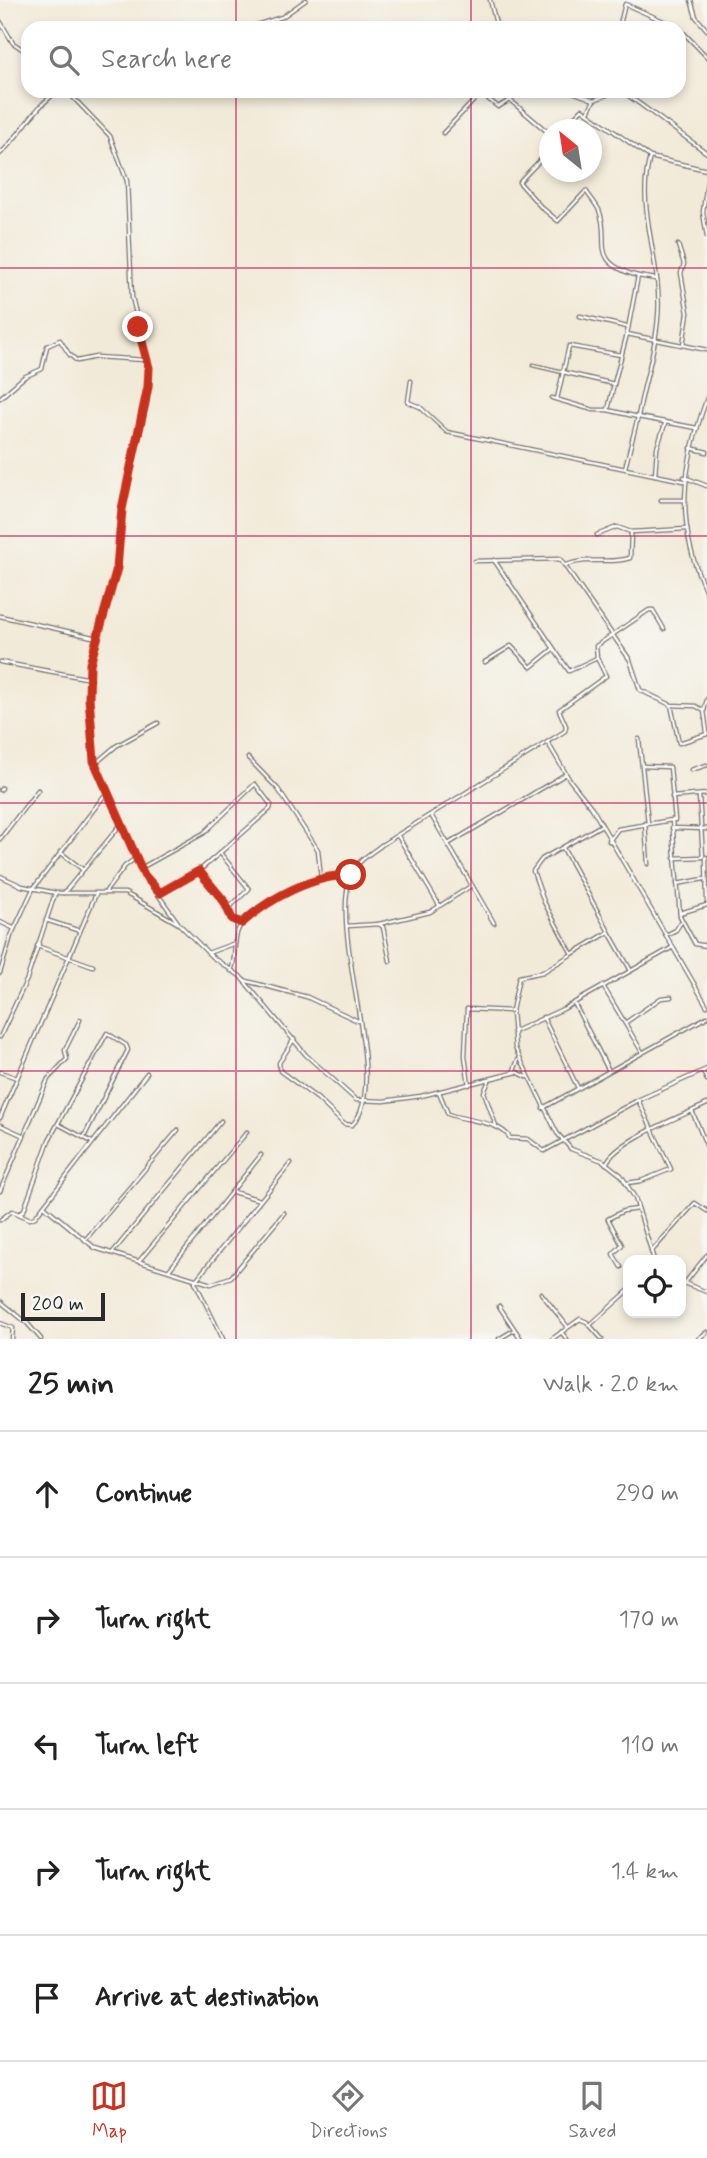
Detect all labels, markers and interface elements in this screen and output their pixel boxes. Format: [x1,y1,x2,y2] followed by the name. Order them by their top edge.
[21,21,686,98] search box
[45,41,83,79] icon: search
[101,43,232,77] text: Search here
[539,119,602,182] north arrow
[122,311,153,342] route end
[335,859,366,890] route start
[623,1255,686,1318] map controls
[623,1255,686,1318] button: locate
[21,1290,105,1322] scale bar
[32,1292,84,1317] text: 200 m
[28,1365,114,1404] text: 25 min
[543,1370,679,1400] text: Walk · 2.0 km
[28,1475,66,1513] icon: ahead
[95,1477,192,1511] text: Continue
[616,1479,679,1509] text: 290 m
[28,1601,66,1639] icon: right
[95,1603,211,1637] text: Turn right
[619,1605,679,1635] text: 170 m
[28,1727,66,1765] icon: left
[95,1729,199,1763] text: Turn left
[620,1731,679,1761] text: 110 m
[28,1853,66,1891] icon: right
[95,1855,211,1889] text: Turn right
[611,1857,679,1887] text: 1.4 km
[28,1979,66,2017] icon: arrive
[95,1981,319,2015] text: Arrive at destination
[90,2077,128,2144] tab: Map
[309,2077,388,2144] tab: Directions
[568,2077,616,2144] tab: Saved

